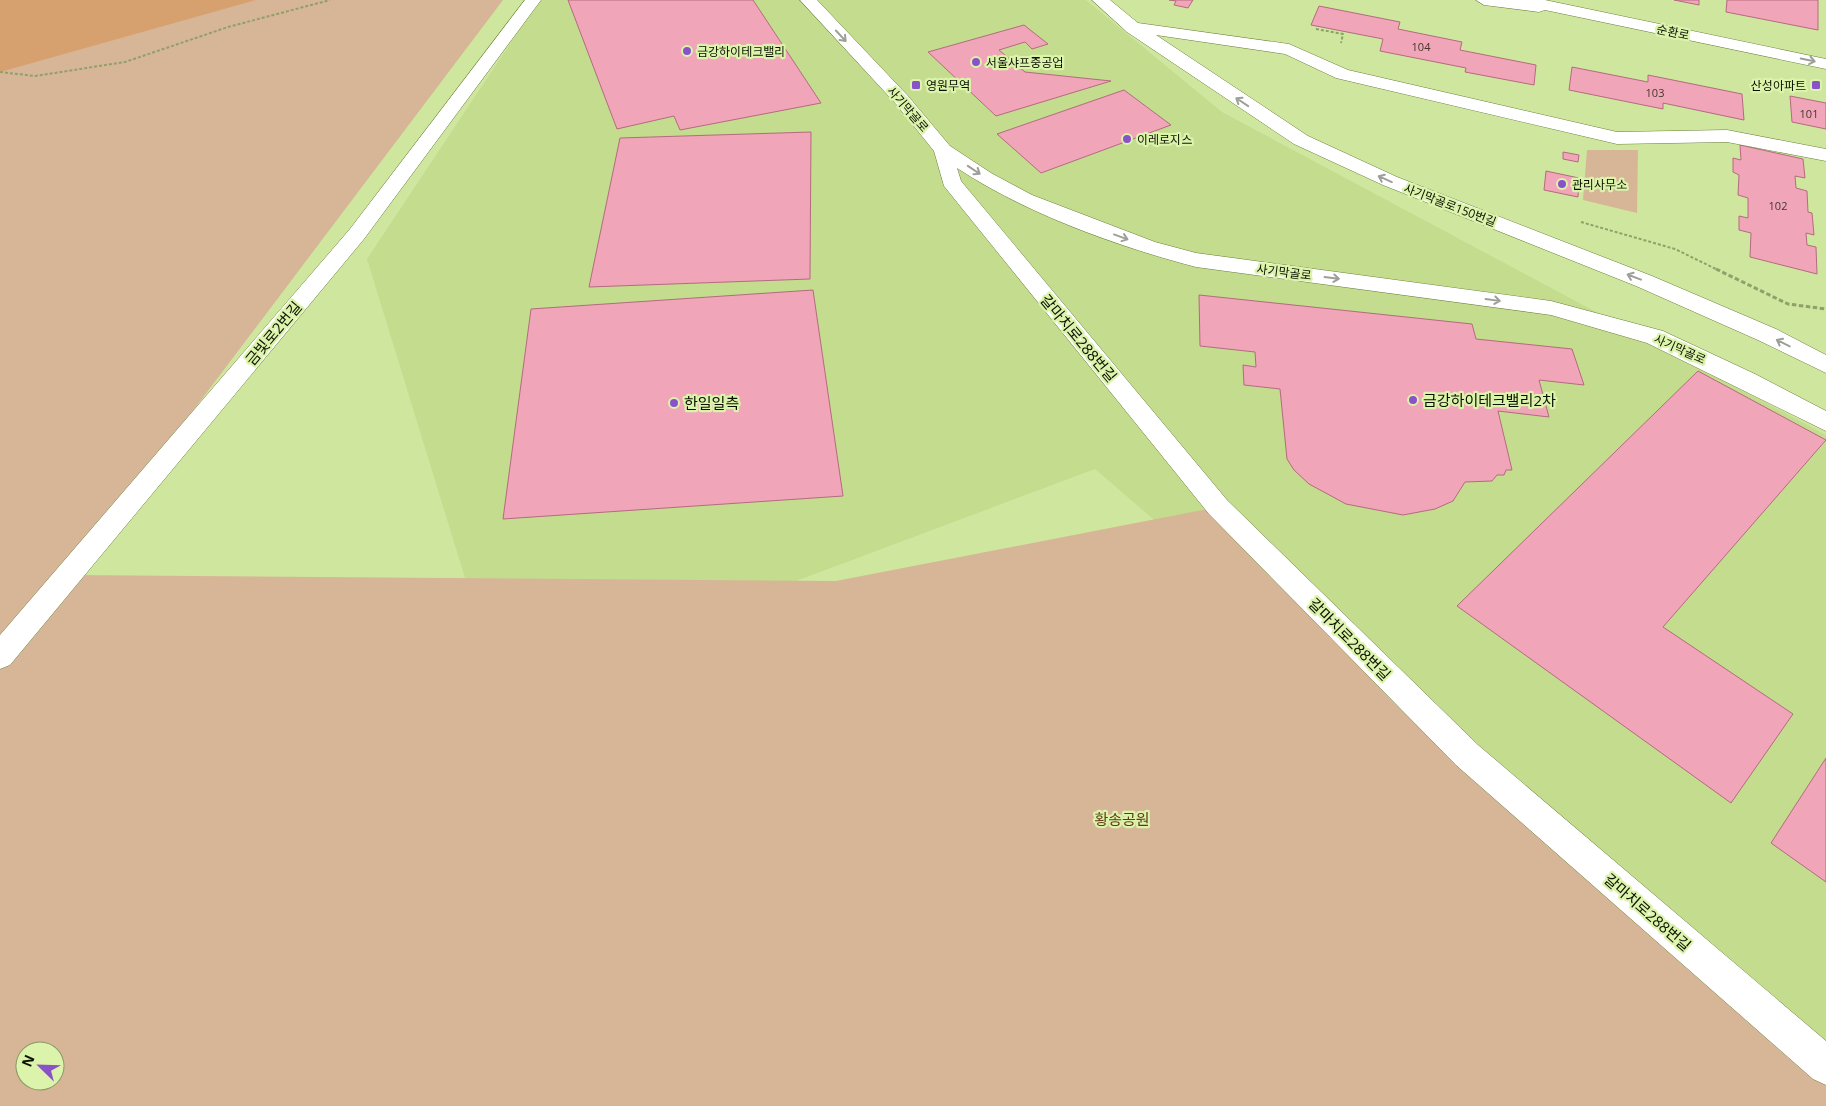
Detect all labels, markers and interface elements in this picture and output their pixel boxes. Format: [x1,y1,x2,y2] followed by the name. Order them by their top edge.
[1655,20,1691,44] street label: 순환로
[835,29,847,42] one-way arrow
[1412,39,1431,54] house number: 104
[697,43,785,60] place label: 금강하이테크밸리
[681,45,693,57] marker: 금강하이테크밸리
[986,54,1063,71] place label: 서울샤프중공업
[970,56,982,68] marker: 서울샤프중공업
[1800,56,1816,65] one-way arrow
[926,77,970,94] place label: 영원무역
[1751,77,1806,94] place label: 산성아파트
[910,79,922,91] marker: 영원무역
[1810,79,1822,91] marker: 산성아파트
[883,83,933,135] street label: 사기막골로
[1646,85,1664,100] house number: 103
[1236,97,1250,107] one-way arrow
[1800,106,1818,121] house number: 101
[1137,131,1192,148] place label: 이레로지스
[1121,133,1133,145] marker: 이레로지스
[966,166,980,176] one-way arrow
[1378,174,1393,184] one-way arrow
[1572,176,1627,193] place label: 관리사무소
[1556,178,1568,190] marker: 관리사무소
[1401,180,1499,230] street label: 사기막골로150번길
[1769,198,1787,213] house number: 102
[1113,233,1128,242] one-way arrow
[1256,260,1312,284] street label: 사기막골로
[1627,272,1642,281] one-way arrow
[1323,273,1339,283] one-way arrow
[1036,290,1122,386] street label: 갈마치로288번길
[1484,295,1500,305] one-way arrow
[240,297,306,369] street label: 금빛로2번길
[1651,330,1709,368] street label: 사기막골로
[1775,338,1790,348] one-way arrow
[1423,390,1556,410] place label: 금강하이테크밸리2차
[684,393,739,413] place label: 한일일측
[1407,394,1419,406] marker: 금강하이테크밸리2차
[668,397,680,409] marker: 한일일측
[1305,594,1395,684] street label: 갈마치로288번길
[1094,809,1150,829] park label: 황송공원
[1600,869,1696,955] street label: 갈마치로288번길
[15,1041,65,1091] north arrow
[17,1052,39,1070] text: N

